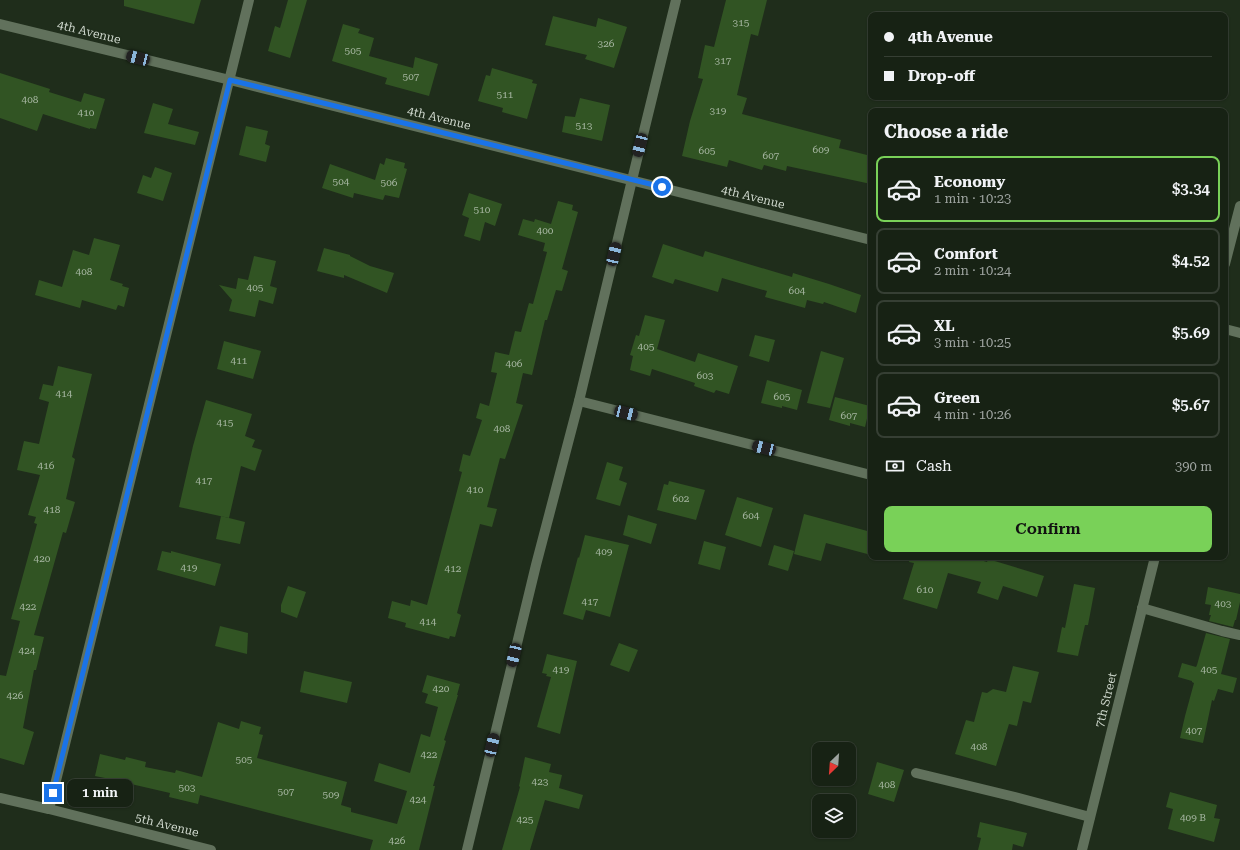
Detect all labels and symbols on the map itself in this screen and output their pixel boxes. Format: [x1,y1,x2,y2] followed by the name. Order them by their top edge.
[56,17,123,47] street label: 4th Avenue
[733,17,750,28] house number: 315
[598,38,615,49] house number: 326
[345,45,362,56] house number: 505
[125,49,151,67] car
[715,55,732,66] house number: 317
[403,71,420,82] house number: 507
[497,89,514,100] house number: 511
[22,94,39,105] house number: 408
[406,103,473,133] street label: 4th Avenue
[710,105,727,116] house number: 319
[78,107,95,118] house number: 410
[576,120,593,131] house number: 513
[631,132,649,158] car
[813,144,830,155] house number: 609
[699,145,716,156] house number: 605
[763,150,780,161] house number: 607
[333,176,350,187] house number: 504
[381,177,398,188] house number: 506
[653,178,671,196] route start
[720,182,787,212] street label: 4th Avenue
[474,204,491,215] house number: 510
[537,225,554,236] house number: 400
[605,241,623,267] car
[76,266,93,277] house number: 408
[247,282,264,293] house number: 405
[789,285,806,296] house number: 604
[638,341,655,352] house number: 405
[231,355,248,366] house number: 411
[506,358,523,369] house number: 406
[697,370,714,381] house number: 603
[56,388,73,399] house number: 414
[774,391,791,402] house number: 605
[613,404,639,422] car
[841,410,858,421] house number: 607
[217,417,234,428] house number: 415
[494,423,511,434] house number: 408
[751,439,777,457] car
[38,460,55,471] house number: 416
[196,475,213,486] house number: 417
[467,484,484,495] house number: 410
[673,493,690,504] house number: 602
[44,504,61,515] house number: 418
[743,510,760,521] house number: 604
[596,546,613,557] house number: 409
[34,553,51,564] house number: 420
[181,562,198,573] house number: 419
[445,563,462,574] house number: 412
[917,584,934,595] house number: 610
[582,596,599,607] house number: 417
[1215,598,1232,609] house number: 403
[20,601,37,612] house number: 422
[420,616,437,627] house number: 414
[505,642,523,668] car
[19,645,36,656] house number: 424
[553,664,570,675] house number: 419
[1201,664,1218,675] house number: 405
[1092,670,1120,729] street label: 7th Street
[433,683,450,694] house number: 420
[7,690,24,701] house number: 426
[1186,725,1203,736] house number: 407
[483,732,501,758] car
[971,741,988,752] house number: 408
[812,742,856,786] north arrow
[421,749,438,760] house number: 422
[236,754,253,765] house number: 505
[532,776,549,787] house number: 423
[67,779,133,807] callout: 1 min
[879,779,896,790] house number: 408
[179,782,196,793] house number: 503
[44,784,62,802] route end
[278,786,295,797] house number: 507
[323,789,340,800] house number: 509
[410,794,427,805] house number: 424
[134,810,201,840] street label: 5th Avenue
[1180,812,1206,823] house number: 409 B
[517,814,534,825] house number: 425
[389,835,406,846] house number: 426

